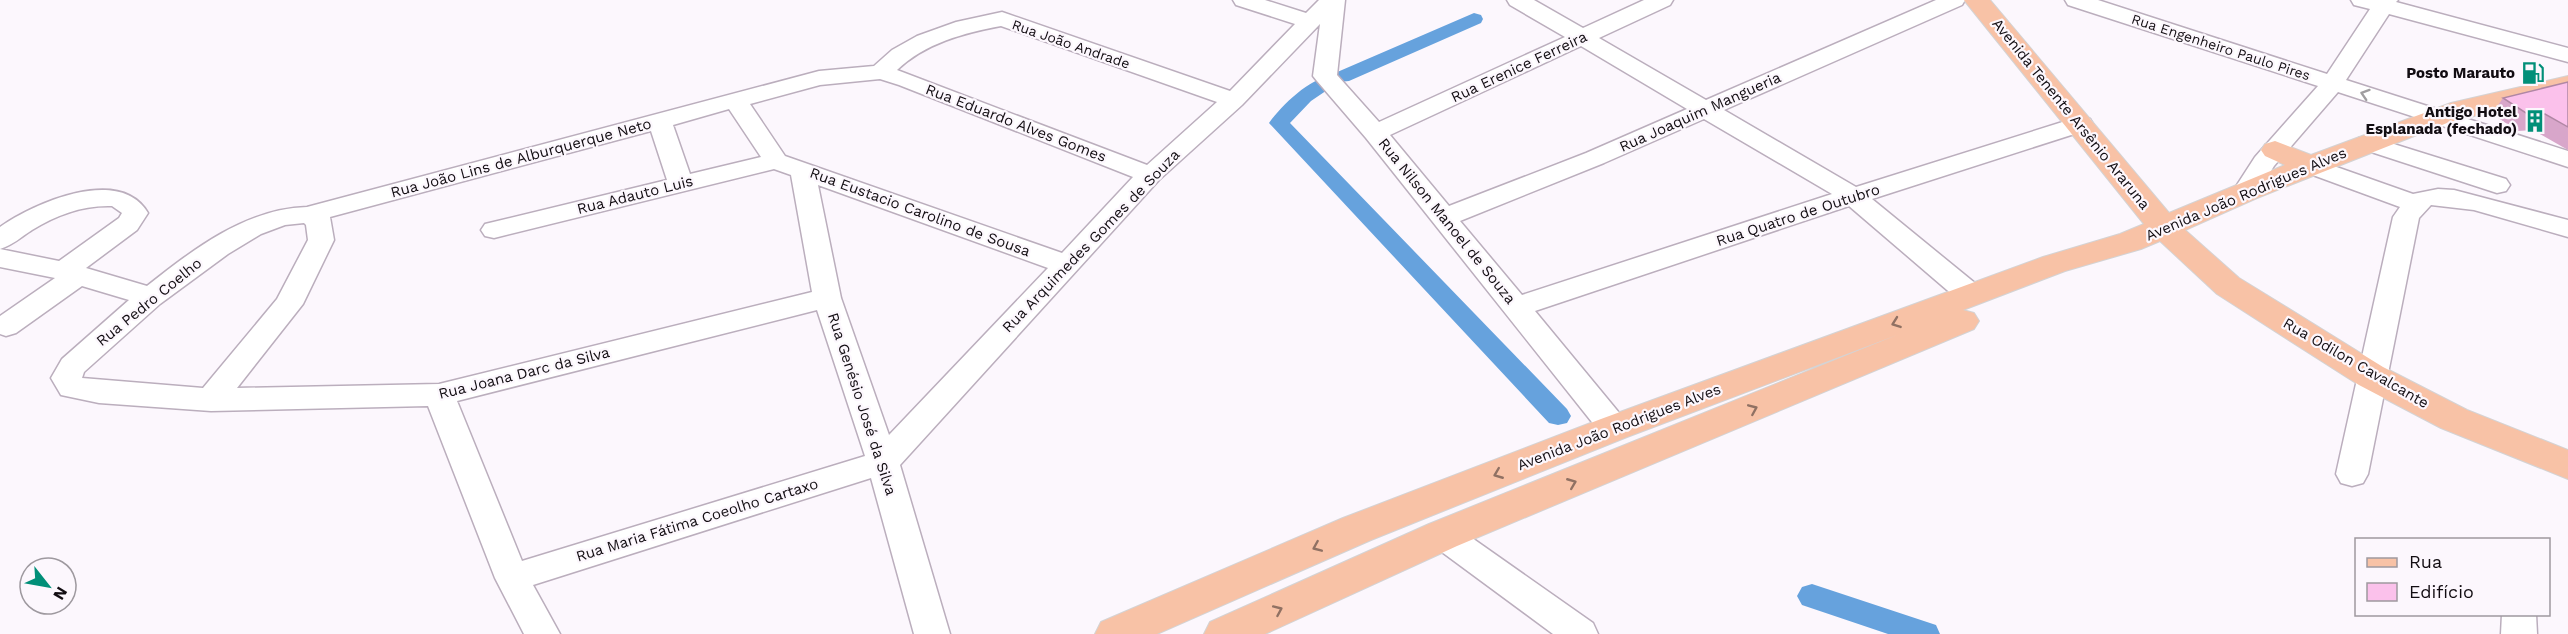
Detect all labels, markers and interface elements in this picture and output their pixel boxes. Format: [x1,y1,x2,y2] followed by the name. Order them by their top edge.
[2130,11,2312,83] street label: Rua Engenheiro Paulo Pires
[1988,15,2154,214] street label: Avenida Tenente Arsênio Araruna
[1010,16,1132,72] street label: Rua João Andrade
[1448,27,1590,106] street label: Rua Erenice Ferreira
[2520,60,2546,86] fuel station icon: Posto Marauto
[2406,64,2515,82] place label: Posto Marauto
[1616,68,1784,156] street label: Rua Joaquim Mangueria
[923,80,1109,166] street label: Rua Eduardo Alves Gomes
[2360,89,2371,101] one-way arrow
[2366,103,2517,138] place label: Antigo Hotel Esplanada (fechado)
[2522,108,2548,134] building icon: Antigo Hotel Esplanada (fechado)
[389,114,653,202] street label: Rua João Lins de Alburquerque Neto
[1375,134,1520,308] street label: Rua Nilson Manoel de Souza
[2143,143,2349,245] street label: Avenida João Rodrigues Alves
[999,145,1184,336] street label: Rua Arquimedes Gomes de Souza
[807,164,1033,261] street label: Rua Eustacio Carolino de Sousa
[575,172,695,218] street label: Rua Adauto Luis
[1714,180,1882,250] street label: Rua Quatro de Outubro
[93,254,205,350] street label: Rua Pedro Coelho
[824,310,900,498] street label: Rua Genésio José da Silva
[2280,314,2432,412] street label: Rua Odilon Cavalcante
[1891,315,1902,328] one-way arrow
[437,343,612,403] street label: Rua Joana Darc da Silva
[1515,380,1723,474] street label: Avenida João Rodrigues Alves
[1747,404,1758,416] one-way arrow
[1493,467,1504,479] one-way arrow
[574,475,820,565] street label: Rua Maria Fátima Coeolho Cartaxo
[1566,478,1577,490] one-way arrow
[2355,538,2550,616] legend
[1312,539,1323,551] one-way arrow
[2409,551,2442,572] text: Rua
[18,556,78,616] north arrow
[2409,581,2474,602] text: Edifício
[49,583,72,603] text: N
[1271,606,1282,618] one-way arrow

